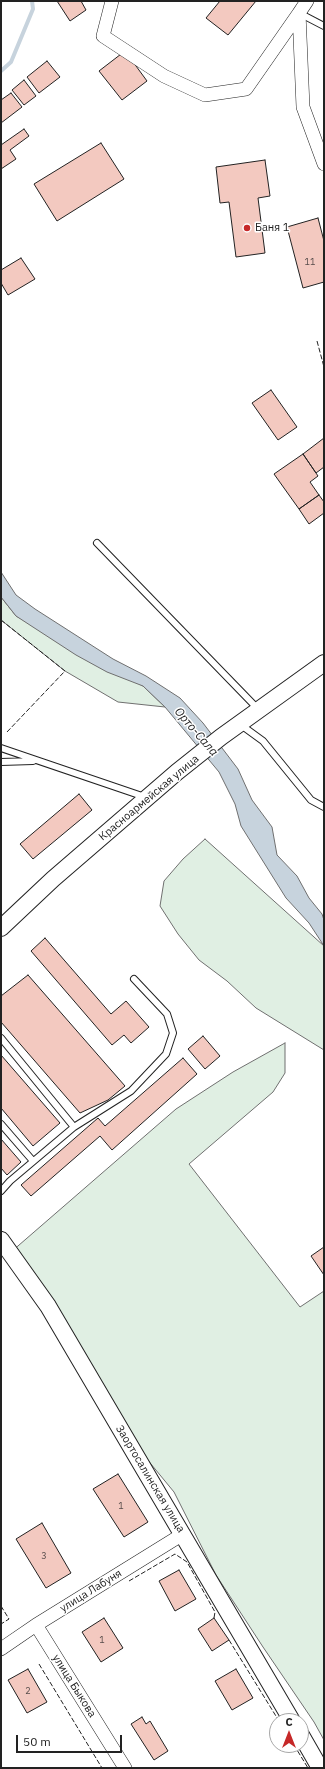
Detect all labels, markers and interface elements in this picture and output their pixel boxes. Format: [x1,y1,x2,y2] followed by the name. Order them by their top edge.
[255,221,289,235] place label: Баня 1
[242,223,252,233] marker: Баня 1
[305,257,315,267] house number: 11
[171,705,221,759] water label: Орто-Сала
[96,752,202,844] street label: Красноармейская улица
[113,1423,187,1535] street label: Заортосалинская улица
[118,1501,124,1511] house number: 1
[41,1551,47,1561] house number: 3
[58,1567,124,1615] street label: улица Лабуня
[99,1635,105,1645] house number: 1
[49,1652,99,1720] street label: улица Быкова
[25,1686,31,1696] house number: 2
[269,1713,309,1753] north arrow
[285,1715,293,1729] text: С
[18,1727,124,1753] scale bar
[23,1734,51,1749] text: 50 m

